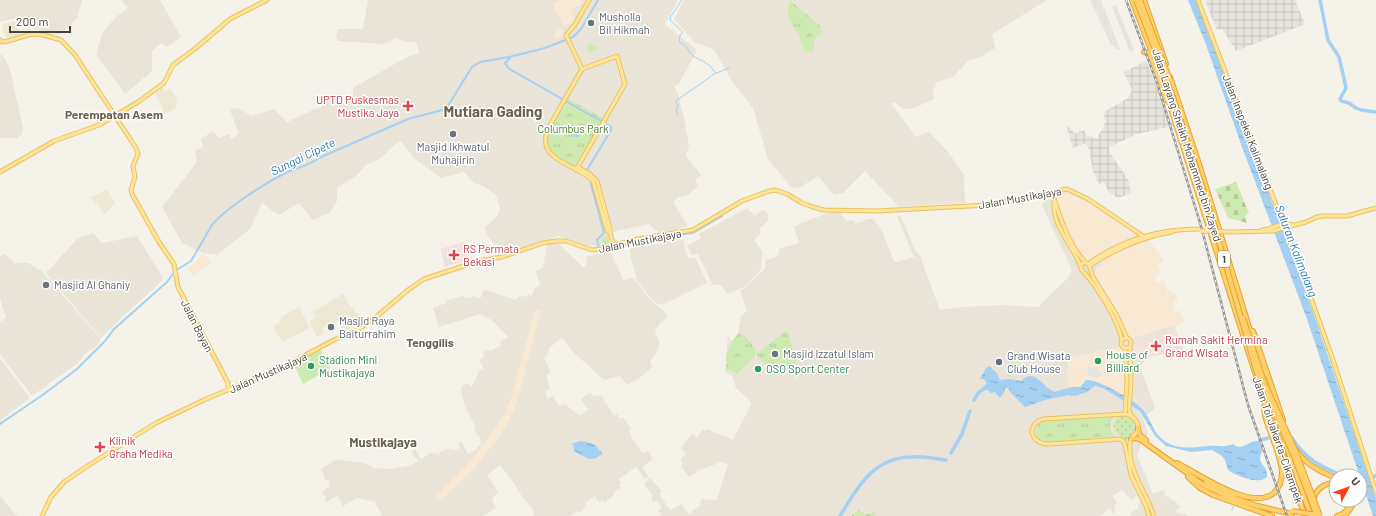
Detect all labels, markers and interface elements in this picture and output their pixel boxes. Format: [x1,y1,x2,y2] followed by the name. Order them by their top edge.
[10,8,70,34] scale bar
[599,10,650,36] place label: Musholla Bil Hikmah
[16,14,48,28] text: 200 m
[586,18,596,28] marker: Musholla Bil Hikmah
[1150,47,1225,243] street label: Jalan Layang Sheikh Mohammed bin Zayed
[1220,72,1276,191] street label: Jalan Inspeksi Kalimalang
[316,93,399,119] place label: UPTD Puskesmas Mustika Jaya
[402,100,414,112] marker: UPTD Puskesmas Mustika Jaya
[444,102,542,120] district label: Mutiara Gading
[65,107,163,121] district label: Perempatan Asem
[537,122,609,135] park label: Columbus Park
[448,129,458,139] marker: Masjid Ikhwatul Muhajirin
[268,134,337,178] water label: Sungai Cipete
[417,140,489,166] place label: Masjid Ikhwatul Muhajirin
[977,184,1062,211] street label: Jalan Mustikajaya
[1273,203,1321,299] water label: Saluran Kalimalang
[597,226,682,255] street label: Jalan Mustikajaya
[463,242,519,268] place label: RS Permata Bekasi
[448,249,460,261] marker: RS Permata Bekasi
[1218,251,1230,267] road number: 1
[54,278,130,291] place label: Masjid Al Ghaniy
[41,280,51,290] marker: Masjid Al Ghaniy
[179,297,216,354] street label: Jalan Bayan
[339,314,396,340] place label: Masjid Raya Baiturrahim
[326,322,336,332] marker: Masjid Raya Baiturrahim
[1165,333,1268,359] place label: Rumah Sakit Hermina Grand Wisata
[406,335,454,349] district label: Tenggilis
[1150,340,1162,352] marker: Rumah Sakit Hermina Grand Wisata
[783,347,874,360] place label: Masjid Izzatul Islam
[1106,348,1148,374] place label: House of Billiard
[770,349,780,359] marker: Masjid Izzatul Islam
[1007,349,1070,375] place label: Grand Wisata Club House
[227,350,309,396] street label: Jalan Mustikajaya
[319,353,378,379] place label: Stadion Mini Mustikajaya
[1093,356,1103,366] marker: House of Billiard
[994,357,1004,367] marker: Grand Wisata Club House
[306,361,316,371] marker: Stadion Mini Mustikajaya
[766,362,849,375] place label: OSO Sport Center
[753,364,763,374] marker: OSO Sport Center
[1251,375,1306,505] street label: Jalan Tol Jakarta–Cikampek
[109,434,173,460] place label: Klinik Graha Medika
[349,434,417,450] district label: Mustikajaya
[94,441,106,453] marker: Klinik Graha Medika
[1328,468,1368,508] north arrow
[1349,474,1363,488] text: U

